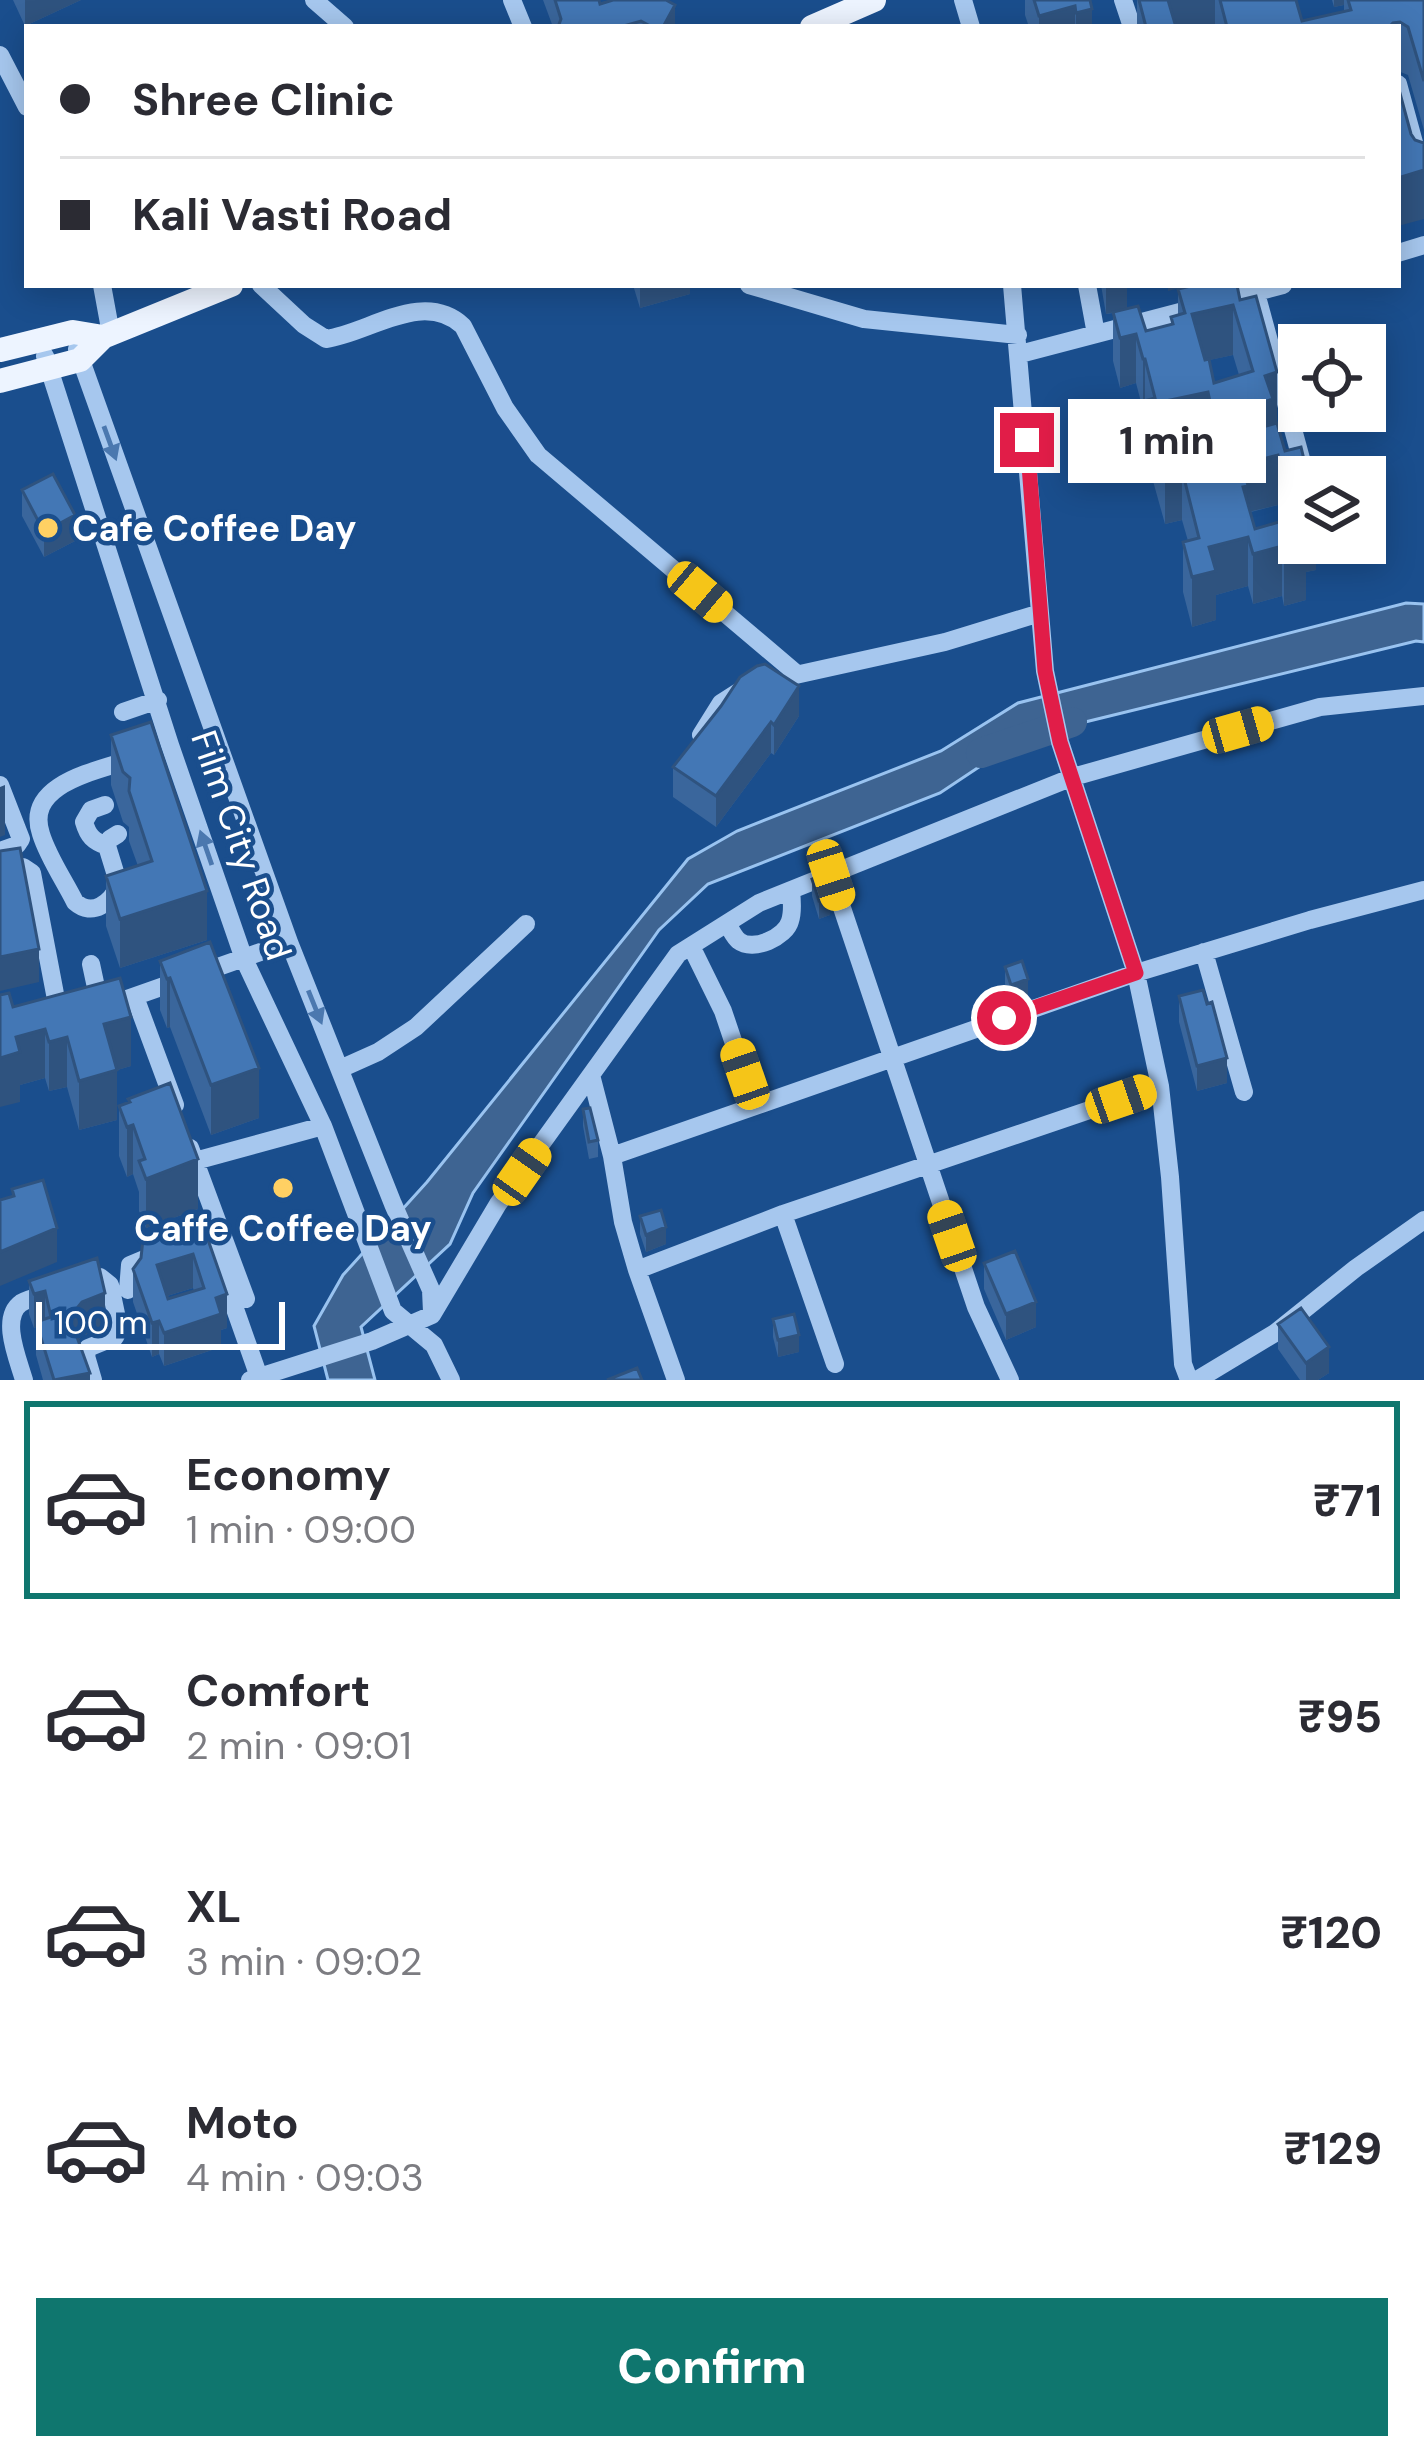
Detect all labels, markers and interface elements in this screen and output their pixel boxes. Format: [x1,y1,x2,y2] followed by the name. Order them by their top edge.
[132,70,395,129] text: Shree Clinic
[132,185,452,244] text: Kali Vasti Road
[1278,324,1386,564] map controls
[1278,324,1386,432] button: locate
[1069,398,1267,482] callout: 1 min
[1000,413,1054,467] route end
[1119,415,1215,466] text: 1 min
[102,425,120,461] one-way arrow
[1278,456,1386,564] button: layers
[72,505,357,552] place label: Cafe Coffee Day
[35,515,61,541] marker: Cafe Coffee Day
[661,555,739,629] car
[1198,703,1278,757] car
[180,724,303,966] street label: Film City Road
[196,830,214,866] one-way arrow
[803,835,859,915] car
[306,989,325,1025] one-way arrow
[977,991,1031,1045] route start
[716,1034,774,1114] car
[1081,1070,1161,1128] car
[487,1132,557,1212] car
[270,1175,296,1201] marker: Caffe Coffee Day
[923,1196,981,1276] car
[134,1205,432,1252] place label: Caffe Coffee Day
[36,1296,285,1349] scale bar
[54,1301,148,1344] text: 100 m
[186,1445,391,1504] text: Economy
[42,1446,150,1554] icon: car
[1313,1471,1382,1530] text: ₹71
[186,1504,416,1555] text: 1 min · 09:00
[186,1661,370,1720] text: Comfort
[42,1662,150,1770] icon: car
[1298,1687,1382,1746] text: ₹95
[186,1720,412,1771] text: 2 min · 09:01
[186,1877,241,1936] text: XL
[42,1878,150,1986] icon: car
[1280,1903,1382,1962] text: ₹120
[186,1936,422,1987] text: 3 min · 09:02
[186,2093,299,2152] text: Moto
[42,2094,150,2202] icon: car
[1283,2119,1382,2178] text: ₹129
[186,2152,424,2203] text: 4 min · 09:03
[36,2298,1388,2436] button: Confirm

